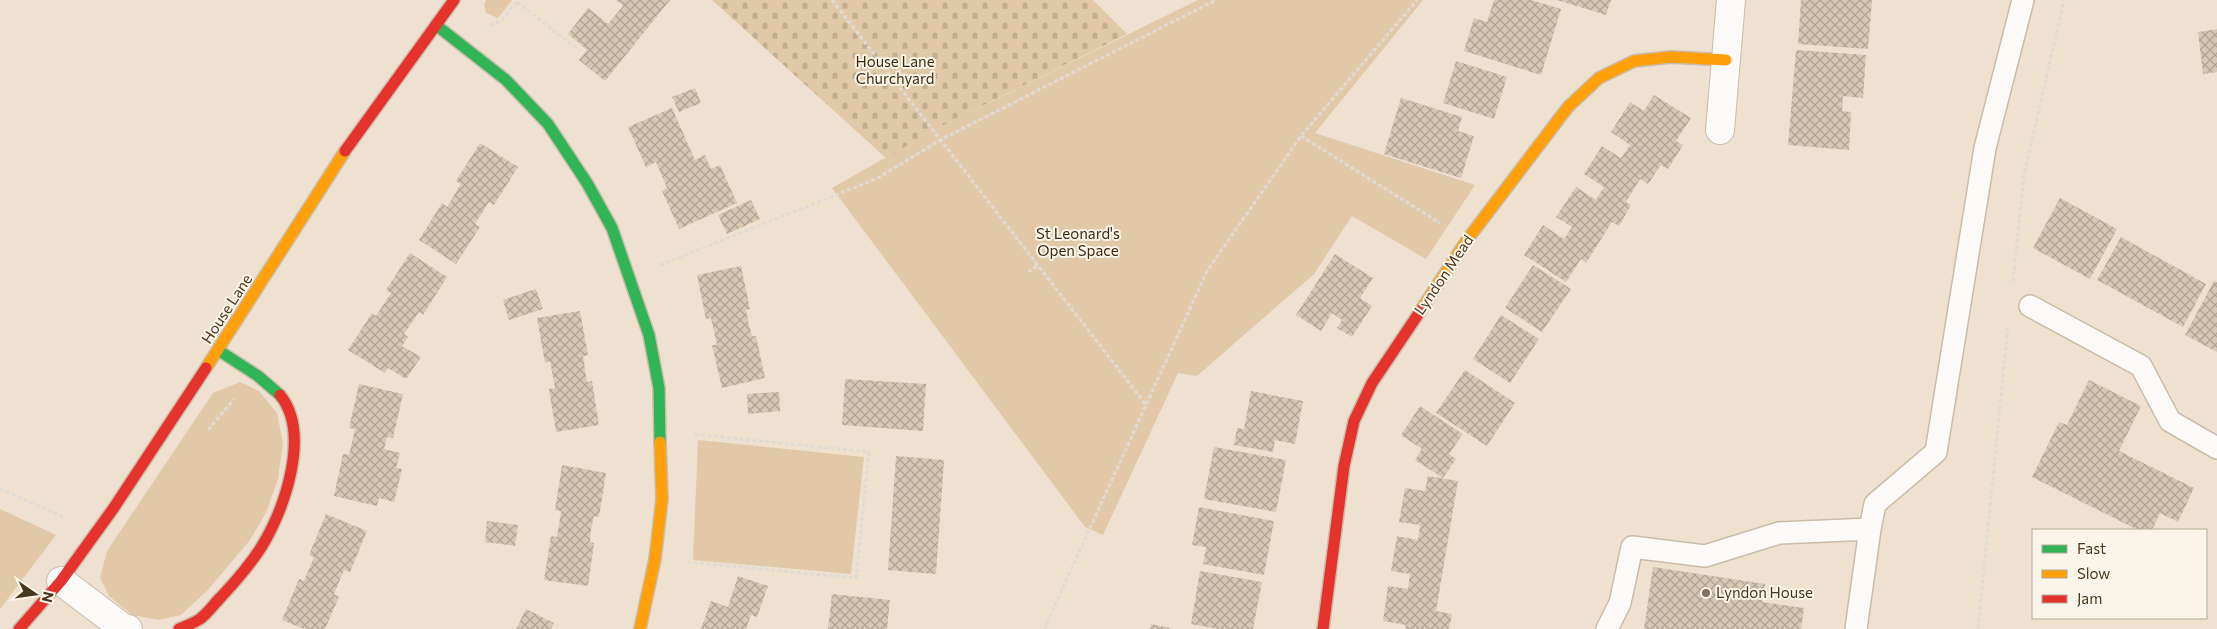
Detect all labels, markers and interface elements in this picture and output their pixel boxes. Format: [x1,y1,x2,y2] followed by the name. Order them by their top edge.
[855,52,935,87] park label: House Lane Churchyard
[1036,224,1120,259] park label: St Leonard's Open Space
[1410,231,1476,318] street label: Lyndon Mead
[197,270,255,347] street label: House Lane
[2032,529,2207,619] legend
[2077,539,2106,557] text: Fast
[2077,564,2110,582] text: Slow
[10,569,60,619] north arrow
[1716,583,1813,601] place label: Lyndon House
[1700,587,1712,599] marker: Lyndon House
[2077,589,2102,607] text: Jam
[39,590,58,604] text: N

